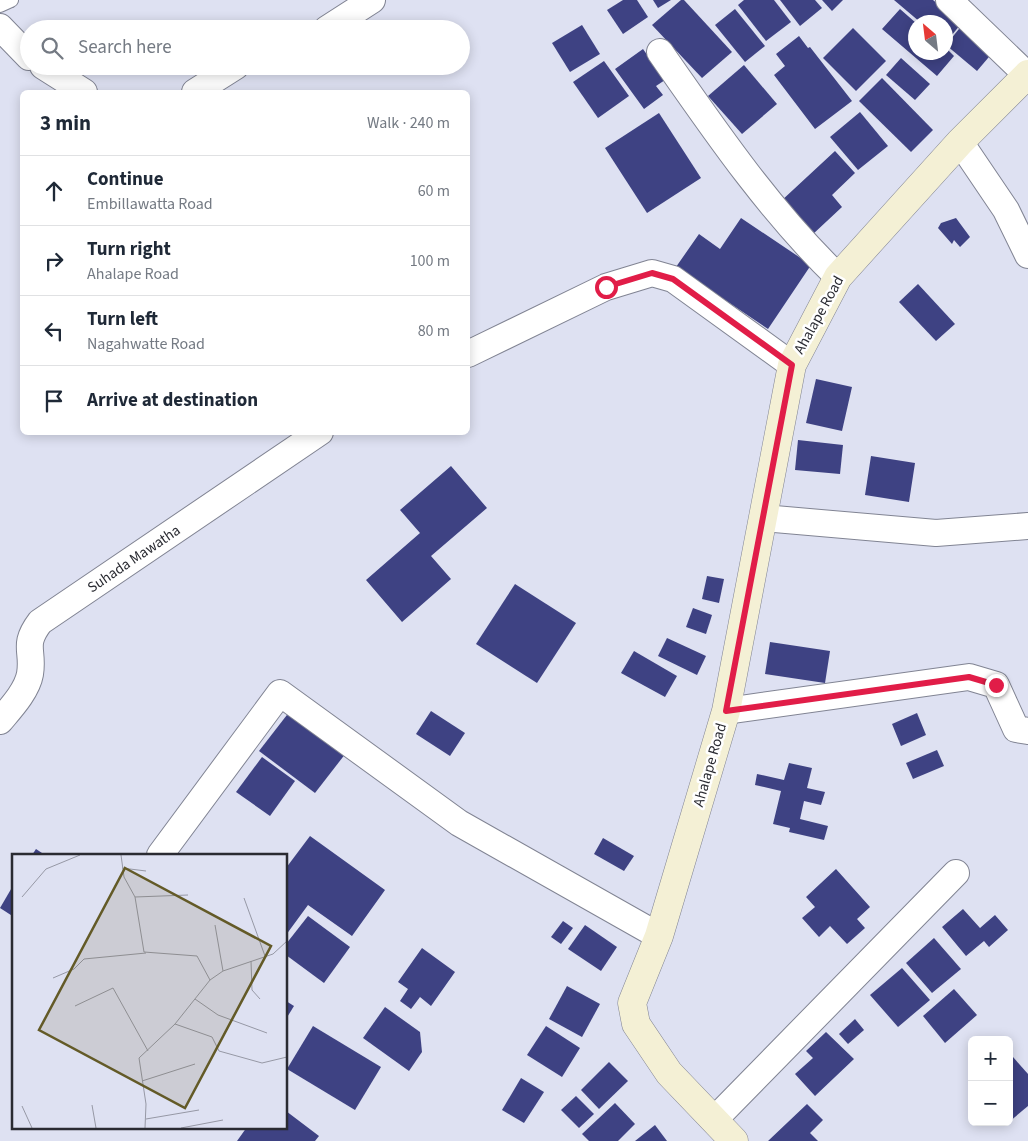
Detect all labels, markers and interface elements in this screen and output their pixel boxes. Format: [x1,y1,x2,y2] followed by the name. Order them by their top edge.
[908,15,953,60] north arrow
[20,20,470,75] search box
[38,34,66,62] icon: search
[78,34,172,61] text: Search here
[40,108,91,138] text: 3 min
[367,112,450,134] text: Walk · 240 m
[87,166,164,193] text: Continue
[40,177,68,205] icon: ahead
[418,180,450,202] text: 60 m
[87,193,213,215] text: Embillawatta Road
[87,236,171,263] text: Turn right
[40,247,68,275] icon: right
[410,250,450,272] text: 100 m
[87,263,179,285] text: Ahalape Road
[789,272,849,358] street label: Ahalape Road
[595,276,618,299] route start
[87,306,158,333] text: Turn left
[40,317,68,345] icon: left
[418,320,450,342] text: 80 m
[87,333,205,355] text: Nagahwatte Road
[40,387,68,415] icon: arrive
[87,387,258,414] text: Arrive at destination
[83,520,185,598] street label: Suhada Mawatha
[985,674,1008,697] route end
[688,721,732,809] street label: Ahalape Road
[12,854,288,1128] inset map
[968,1036,1013,1126] map controls
[968,1036,1013,1081] button: +
[968,1081,1013,1126] button: −

